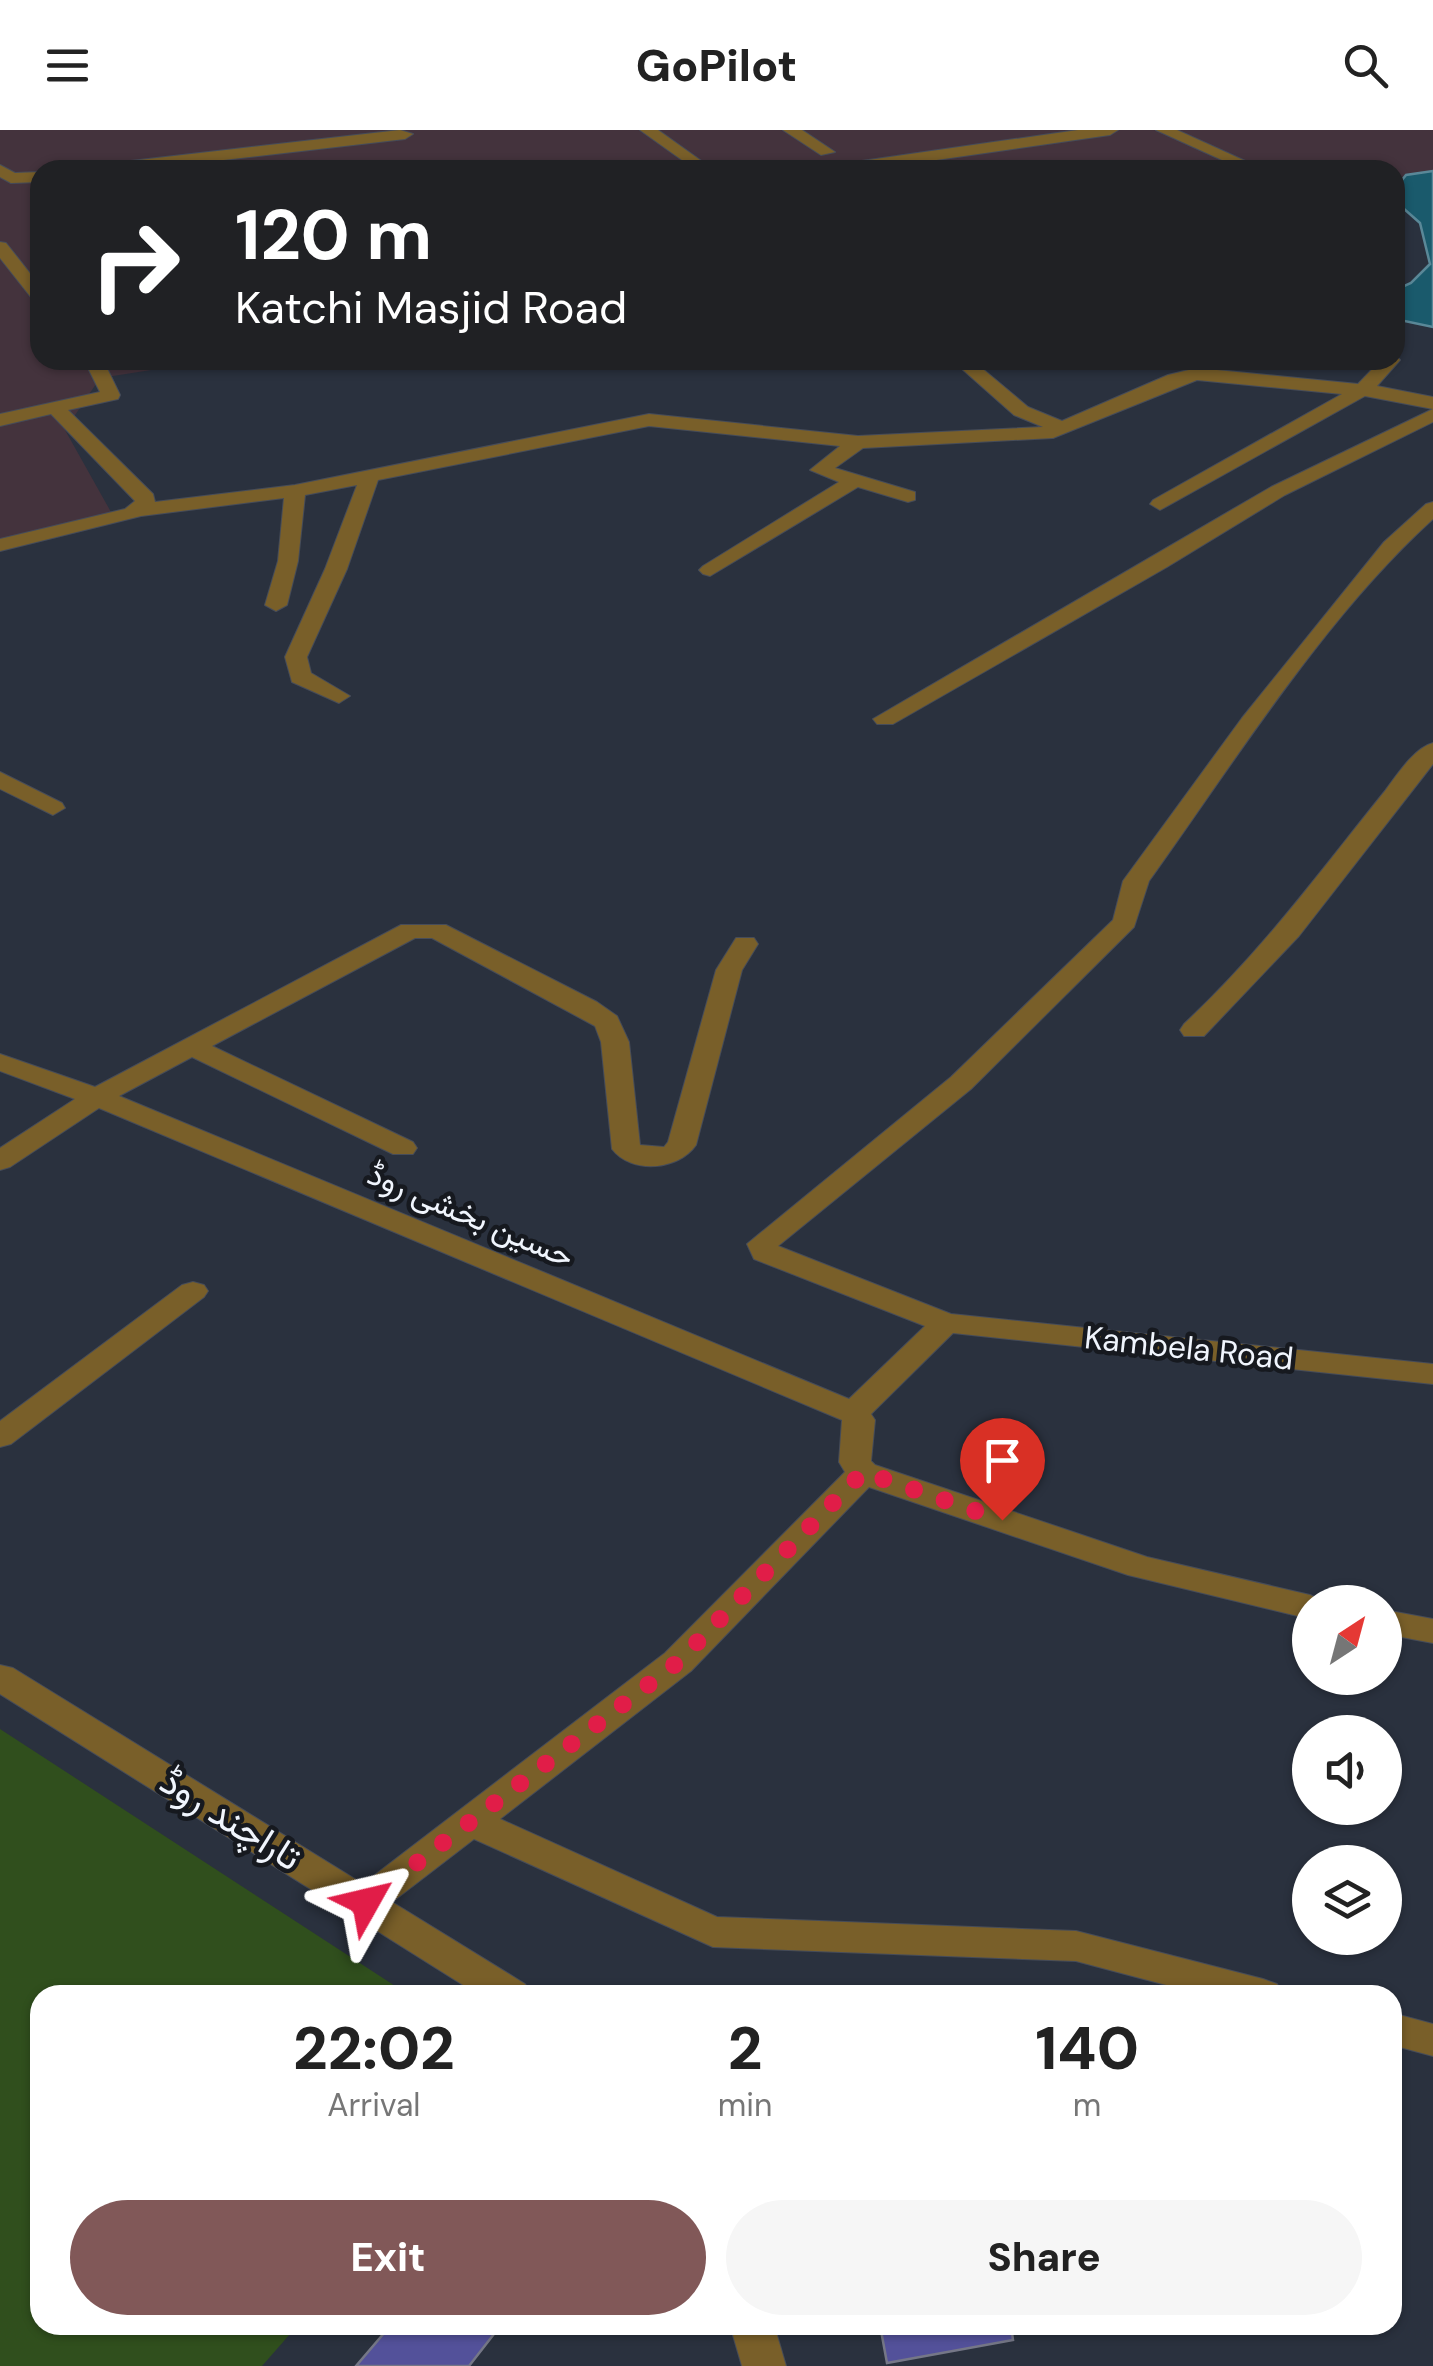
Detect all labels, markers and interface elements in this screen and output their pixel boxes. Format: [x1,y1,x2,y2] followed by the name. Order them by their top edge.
[636,36,797,95] text: GoPilot
[40,38,95,93] icon: menu
[1338,38,1393,93] icon: search
[235,190,432,281] text: 120 m
[70,200,200,330] icon: right
[235,278,627,337] text: Katchi Masjid Road
[361,1153,581,1277] street label: حسین بخشی روڈ
[1083,1316,1295,1380] street label: Kambela Road
[960,1418,1045,1521] pin
[975,1433,1030,1488] icon: arrive
[1292,1585,1402,1695] north arrow
[1292,1585,1402,1955] map controls
[1292,1715,1402,1825] button: sound
[150,1756,311,1883] street label: تاراچند روڈ
[1292,1845,1402,1955] button: layers
[314,1850,418,1954] position arrow
[293,2009,455,2088] text: 22:02
[728,2009,762,2088] text: 2
[1035,2009,1139,2088] text: 140
[327,2084,420,2126] text: Arrival
[718,2084,772,2126] text: min
[1073,2084,1101,2126] text: m
[70,2200,706,2315] button: Exit
[726,2200,1362,2315] button: Share

